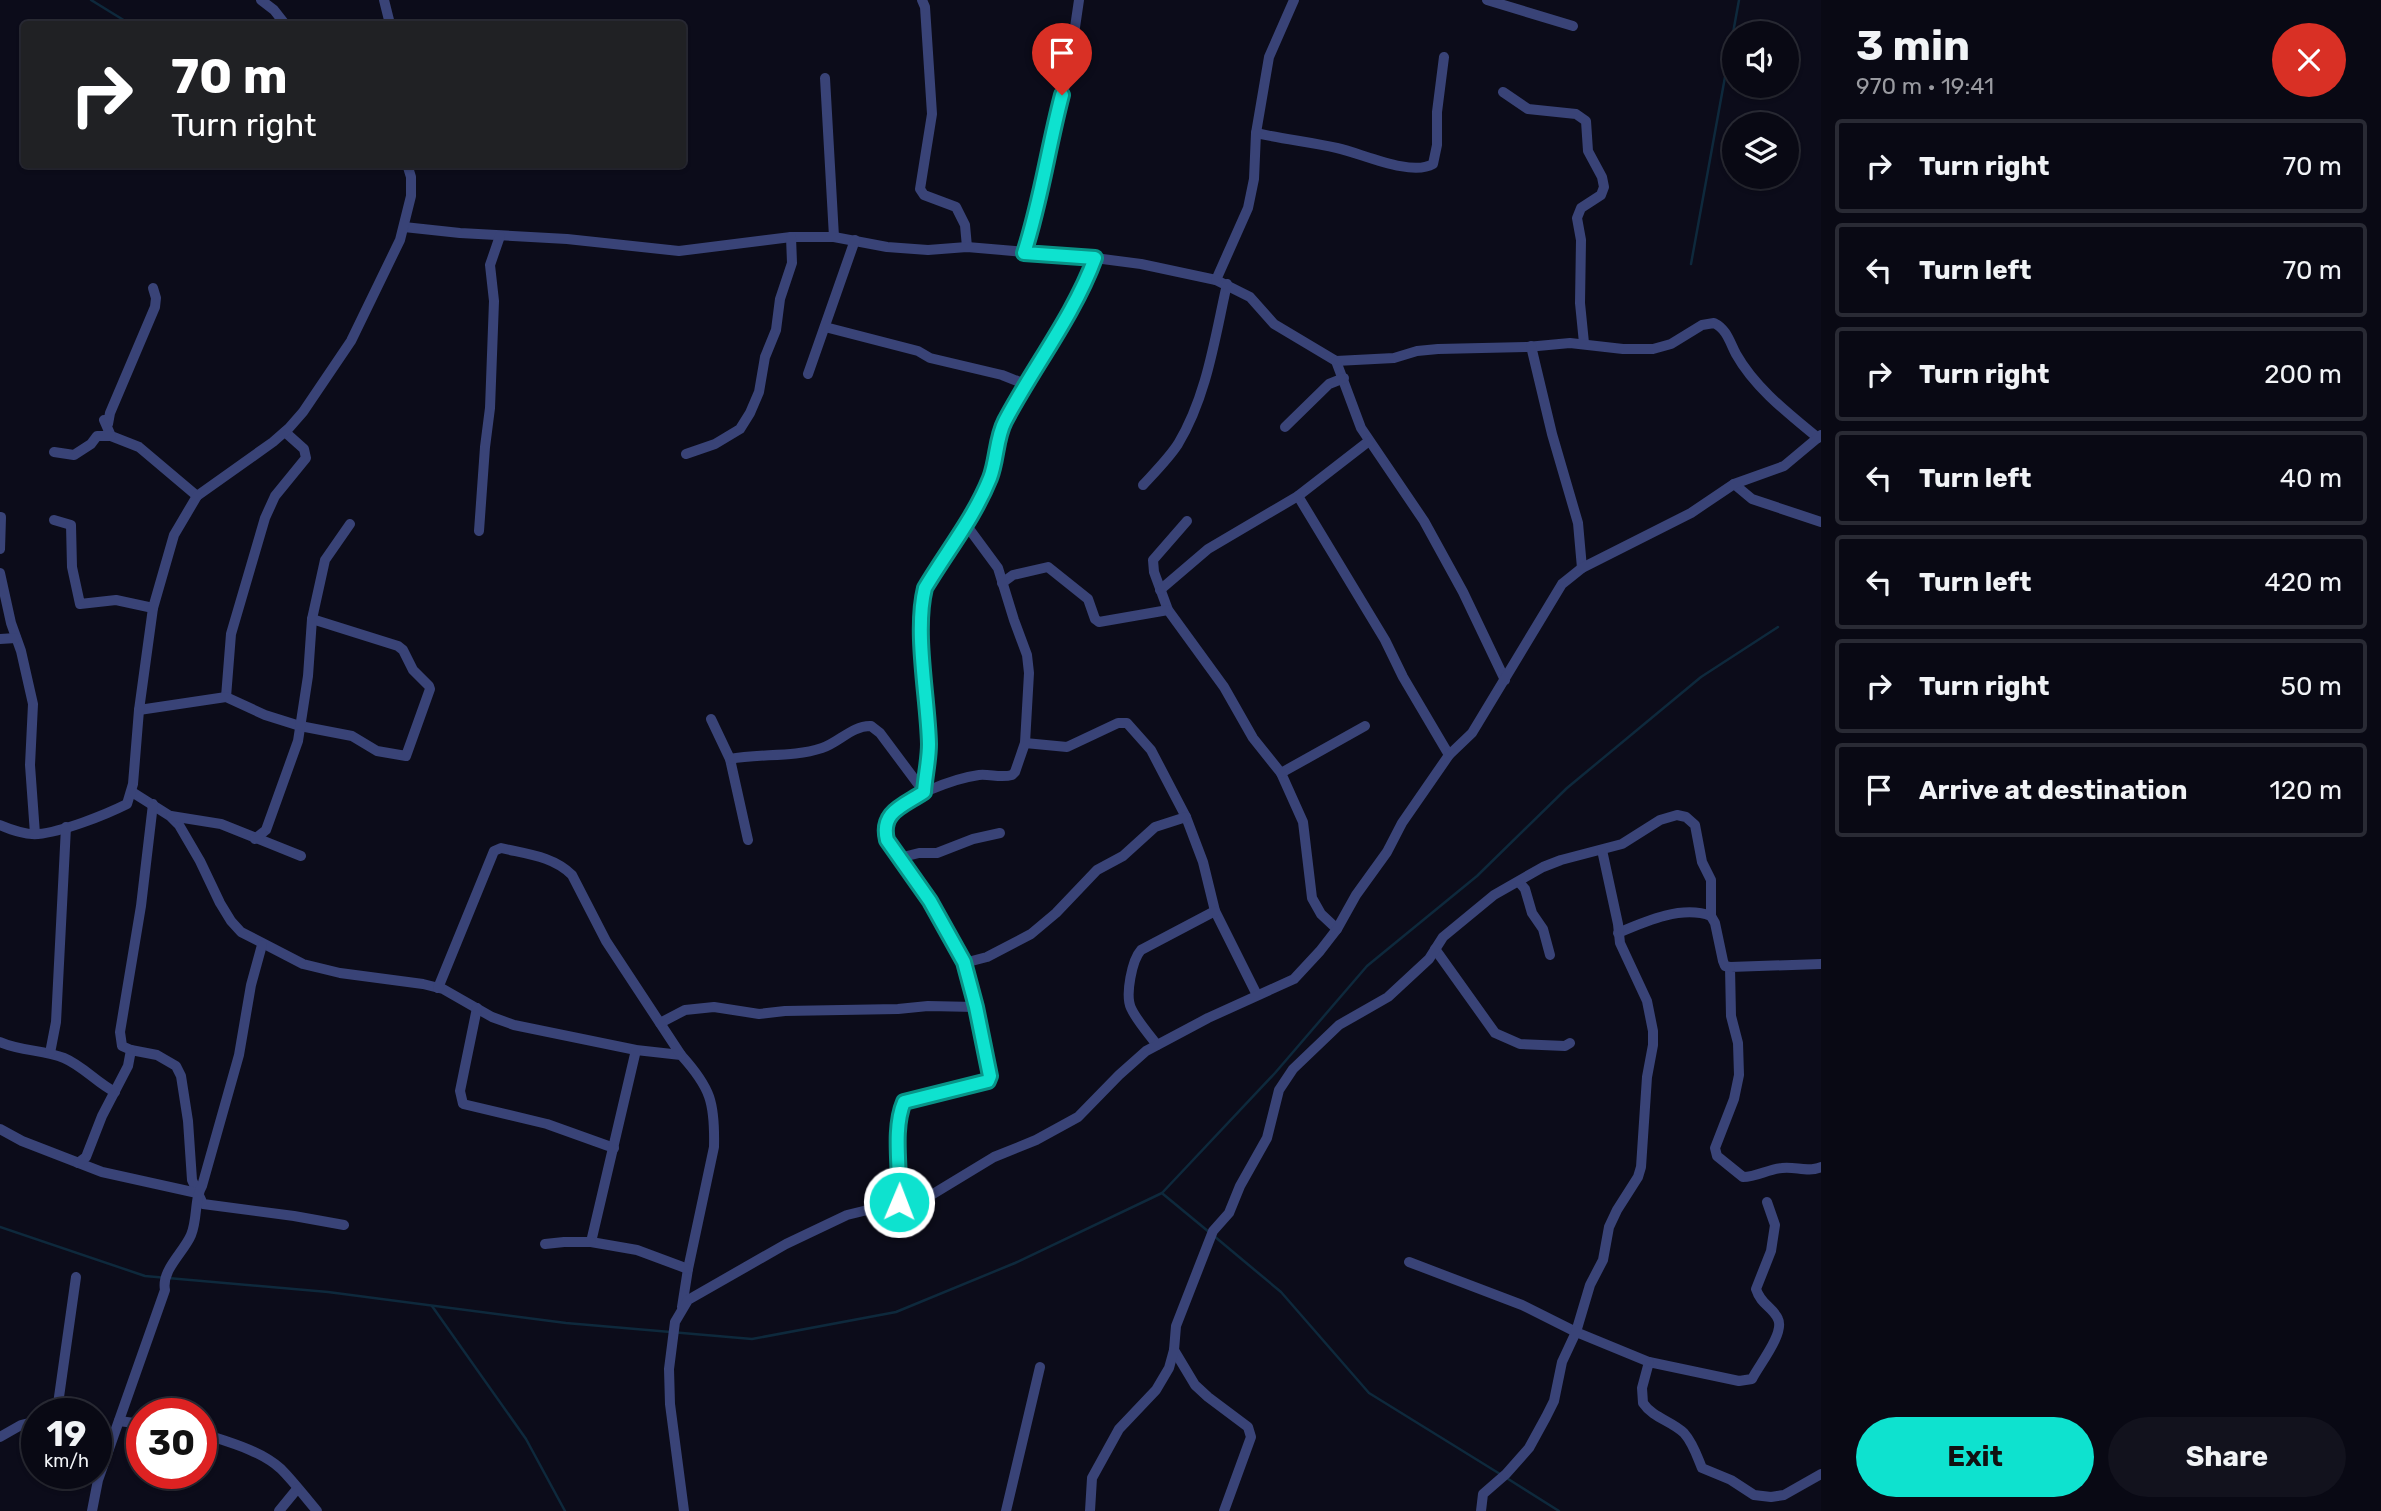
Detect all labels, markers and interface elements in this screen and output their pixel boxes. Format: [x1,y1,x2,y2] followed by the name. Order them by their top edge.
[1722,21,1799,189] map controls
[1722,21,1799,98] button: sound
[1856,21,1970,71] text: 3 min
[1032,23,1092,95] pin
[2272,23,2346,97] button: close
[1043,34,1081,72] icon: arrive
[171,47,288,105] text: 70 m
[56,49,147,140] icon: right
[1856,72,1994,100] text: 970 m · 19:41
[171,106,316,144] text: Turn right
[1722,112,1799,189] button: layers
[1860,147,1898,185] icon: right
[1919,151,2049,182] text: Turn right
[2283,151,2342,182] text: 70 m
[1860,251,1898,289] icon: left
[1919,255,2031,286] text: Turn left
[2283,255,2342,286] text: 70 m
[1860,355,1898,393] icon: right
[1919,359,2049,390] text: Turn right
[2264,359,2342,390] text: 200 m
[1860,459,1898,497] icon: left
[1919,463,2031,494] text: Turn left
[2280,463,2342,494] text: 40 m
[1860,563,1898,601] icon: left
[1919,567,2031,598] text: Turn left
[2265,567,2342,598] text: 420 m
[1860,667,1898,705] icon: right
[1919,671,2049,702] text: Turn right
[2281,671,2342,702] text: 50 m
[1860,771,1898,809] icon: arrive
[1919,775,2187,806] text: Arrive at destination
[2270,775,2342,806] text: 120 m
[862,1165,936,1239] position arrow
[126,1398,217,1489] speed limit sign: 30
[47,1413,86,1455] text: 19
[1856,1417,2094,1497] button: Exit
[2108,1417,2346,1497] button: Share
[44,1450,89,1472] text: km/h

